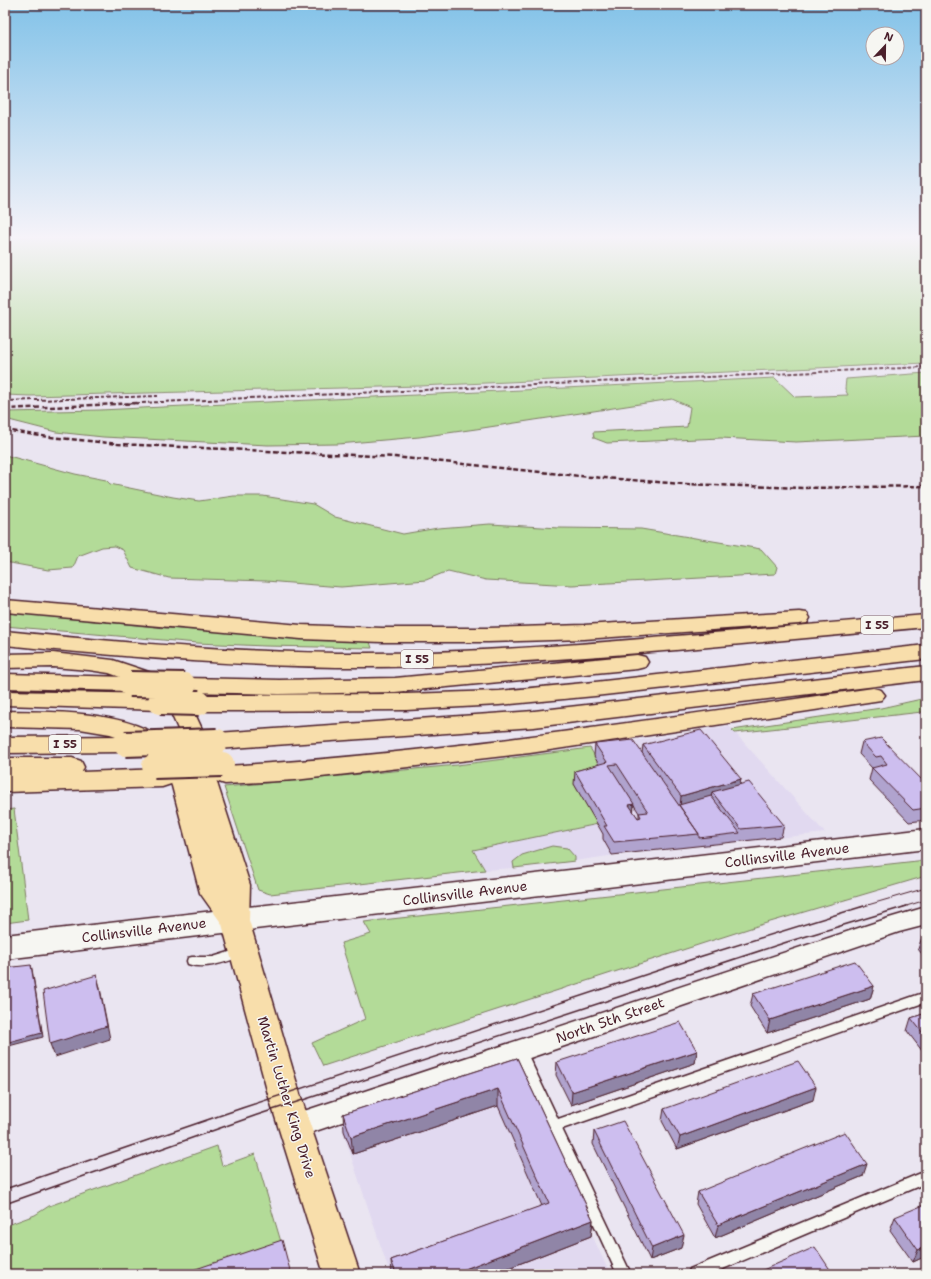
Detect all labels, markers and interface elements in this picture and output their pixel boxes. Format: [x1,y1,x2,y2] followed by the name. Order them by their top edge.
[865,26,905,66] north arrow
[882,29,896,46] text: N
[861,616,893,634] road number: I 55
[401,650,433,668] road number: I 55
[49,735,81,753] road number: I 55
[724,838,850,872] street label: Collinsville Avenue
[402,876,528,910] street label: Collinsville Avenue
[81,913,207,947] street label: Collinsville Avenue
[553,993,667,1047] street label: North 5th Street
[254,1014,320,1180] street label: Martin Luther King Drive

